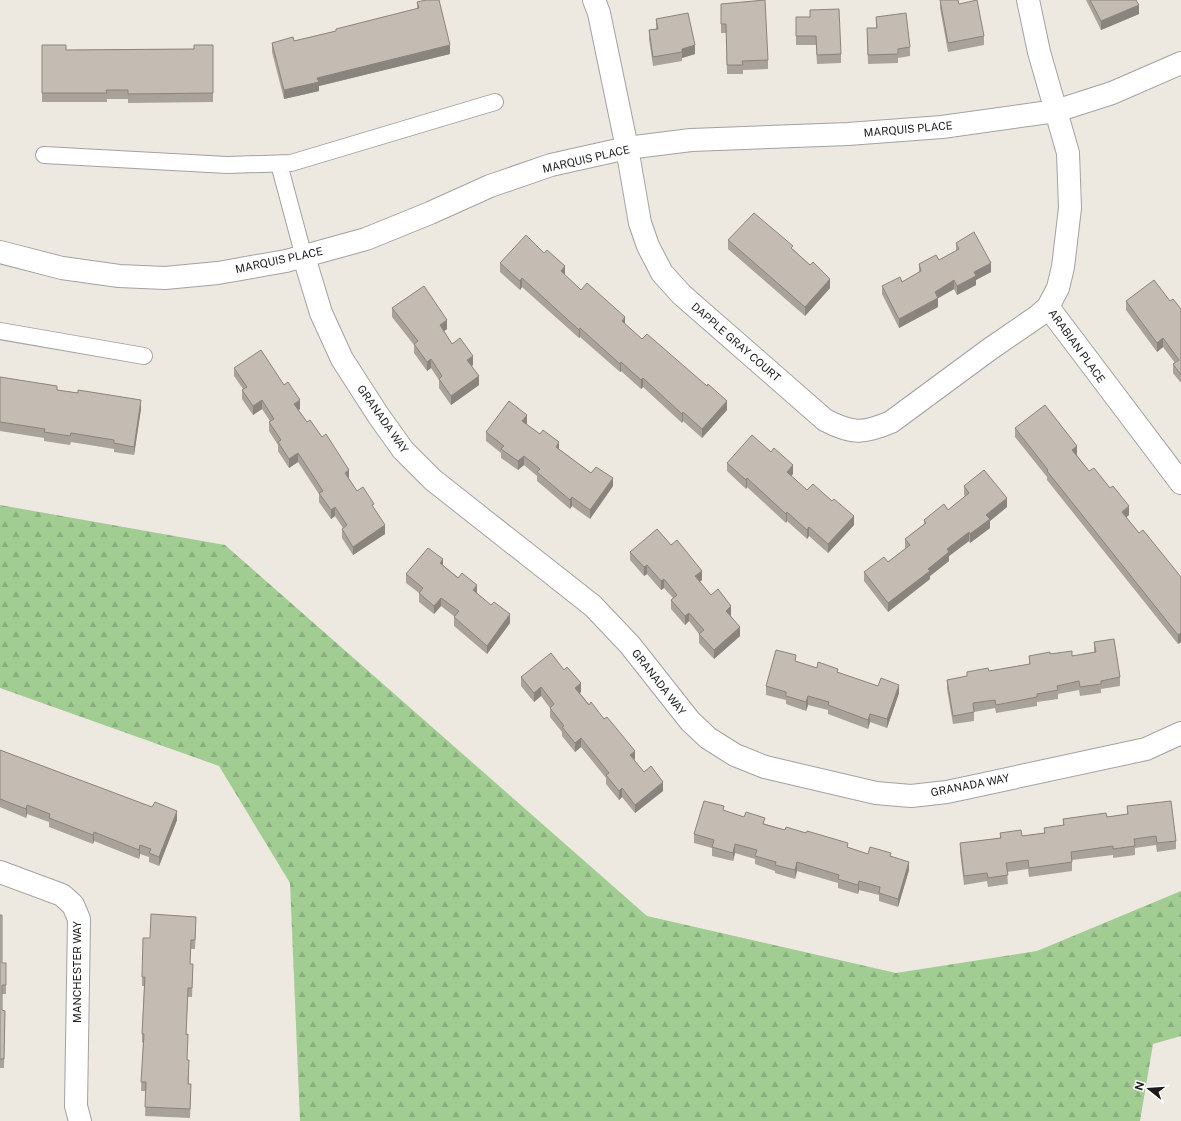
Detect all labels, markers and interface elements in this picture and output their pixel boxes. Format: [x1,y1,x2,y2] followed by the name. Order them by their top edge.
[863,119,953,139] street label: MARQUIS PLACE
[541,143,631,175] street label: MARQUIS PLACE
[234,245,324,275] street label: MARQUIS PLACE
[689,300,783,384] street label: DAPPLE GRAY COURT
[1046,307,1108,385] street label: ARABIAN PLACE
[355,383,411,455] street label: GRANADA WAY
[630,647,689,717] street label: GRANADA WAY
[930,771,1011,799] street label: GRANADA WAY
[71,921,83,1023] street label: MANCHESTER WAY
[1129,1069,1169,1109] north arrow
[1132,1080,1146,1092] text: N

